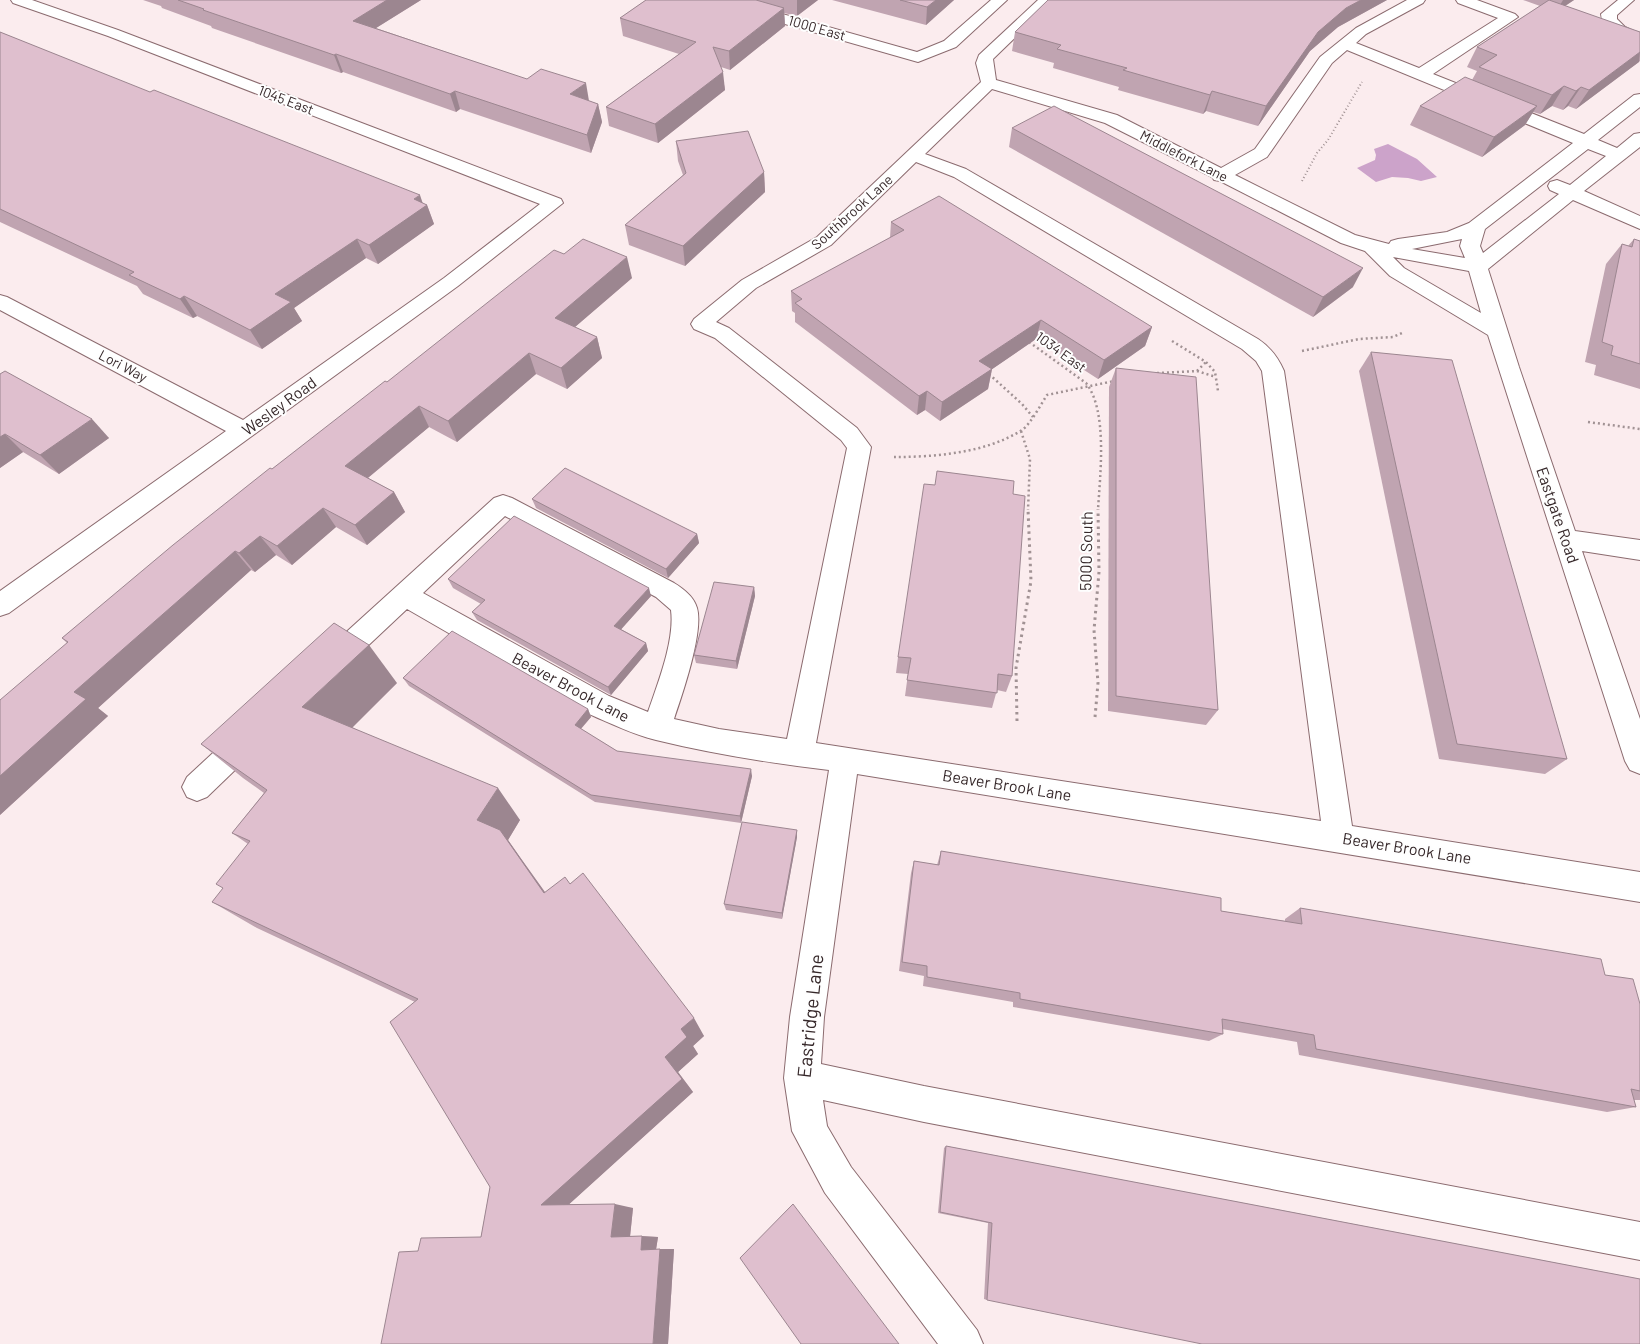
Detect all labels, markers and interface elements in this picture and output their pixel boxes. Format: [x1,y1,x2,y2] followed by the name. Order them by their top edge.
[786,11,848,44] street label: 1000 East
[256,81,316,118] street label: 1045 East
[1137,126,1231,185] street label: Middlefork Lane
[807,171,896,253] street label: Southbrook Lane
[1033,328,1090,376] street label: 1034 East
[96,346,151,386] street label: Lori Way
[238,372,320,439] street label: Wesley Road
[1533,464,1584,566] street label: Eastgate Road
[1075,511,1096,591] street label: 5000 South
[509,648,633,726] street label: Beaver Brook Lane
[941,765,1073,804] street label: Beaver Brook Lane
[1341,828,1473,867] street label: Beaver Brook Lane
[792,953,827,1079] street label: Eastridge Lane

